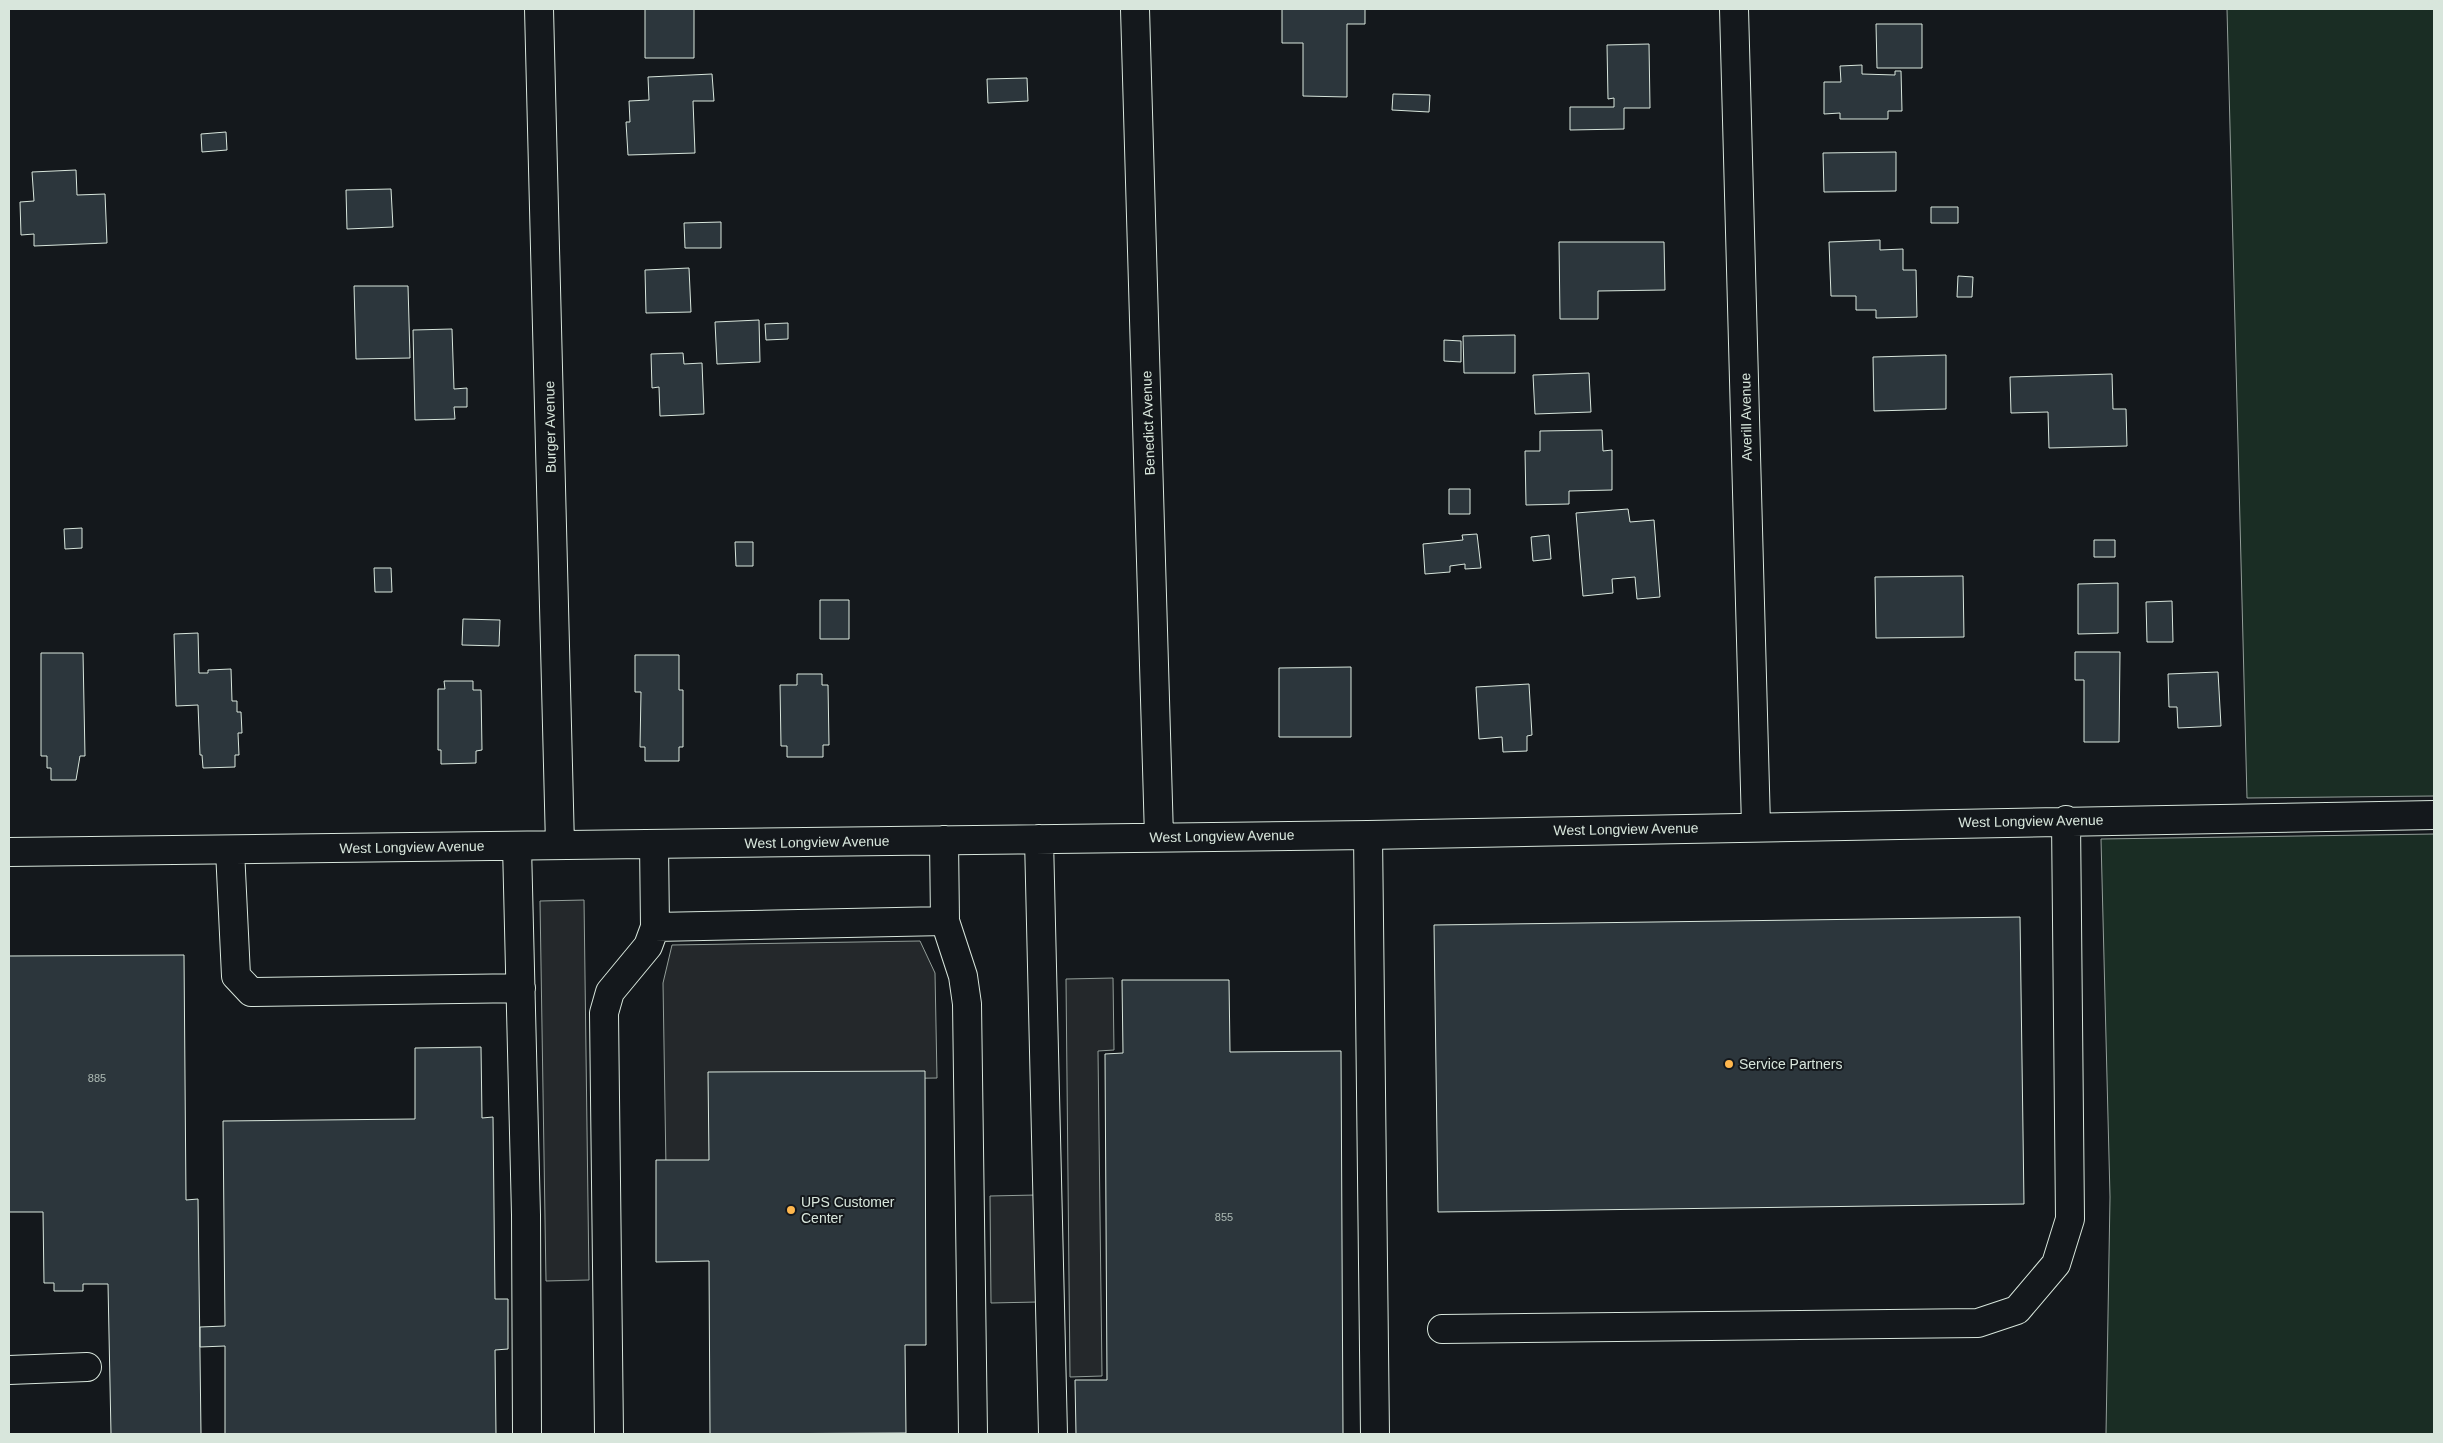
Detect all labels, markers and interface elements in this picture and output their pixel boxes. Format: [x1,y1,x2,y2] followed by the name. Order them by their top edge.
[1138,370,1158,476] street label: Benedict Avenue
[1737,373,1755,461] street label: Averill Avenue
[541,380,559,473] street label: Burger Avenue
[1958,812,2104,830] street label: West Longview Avenue
[1553,820,1699,838] street label: West Longview Avenue
[1149,827,1295,845] street label: West Longview Avenue
[744,833,890,851] street label: West Longview Avenue
[339,838,485,856] street label: West Longview Avenue
[1739,1056,1842,1072] place label: Service Partners
[1723,1058,1735,1070] marker: Service Partners
[88,1072,106,1084] house number: 885
[801,1194,895,1226] place label: UPS Customer Center
[785,1204,797,1216] marker: UPS Customer Center
[1215,1211,1233,1223] house number: 855

